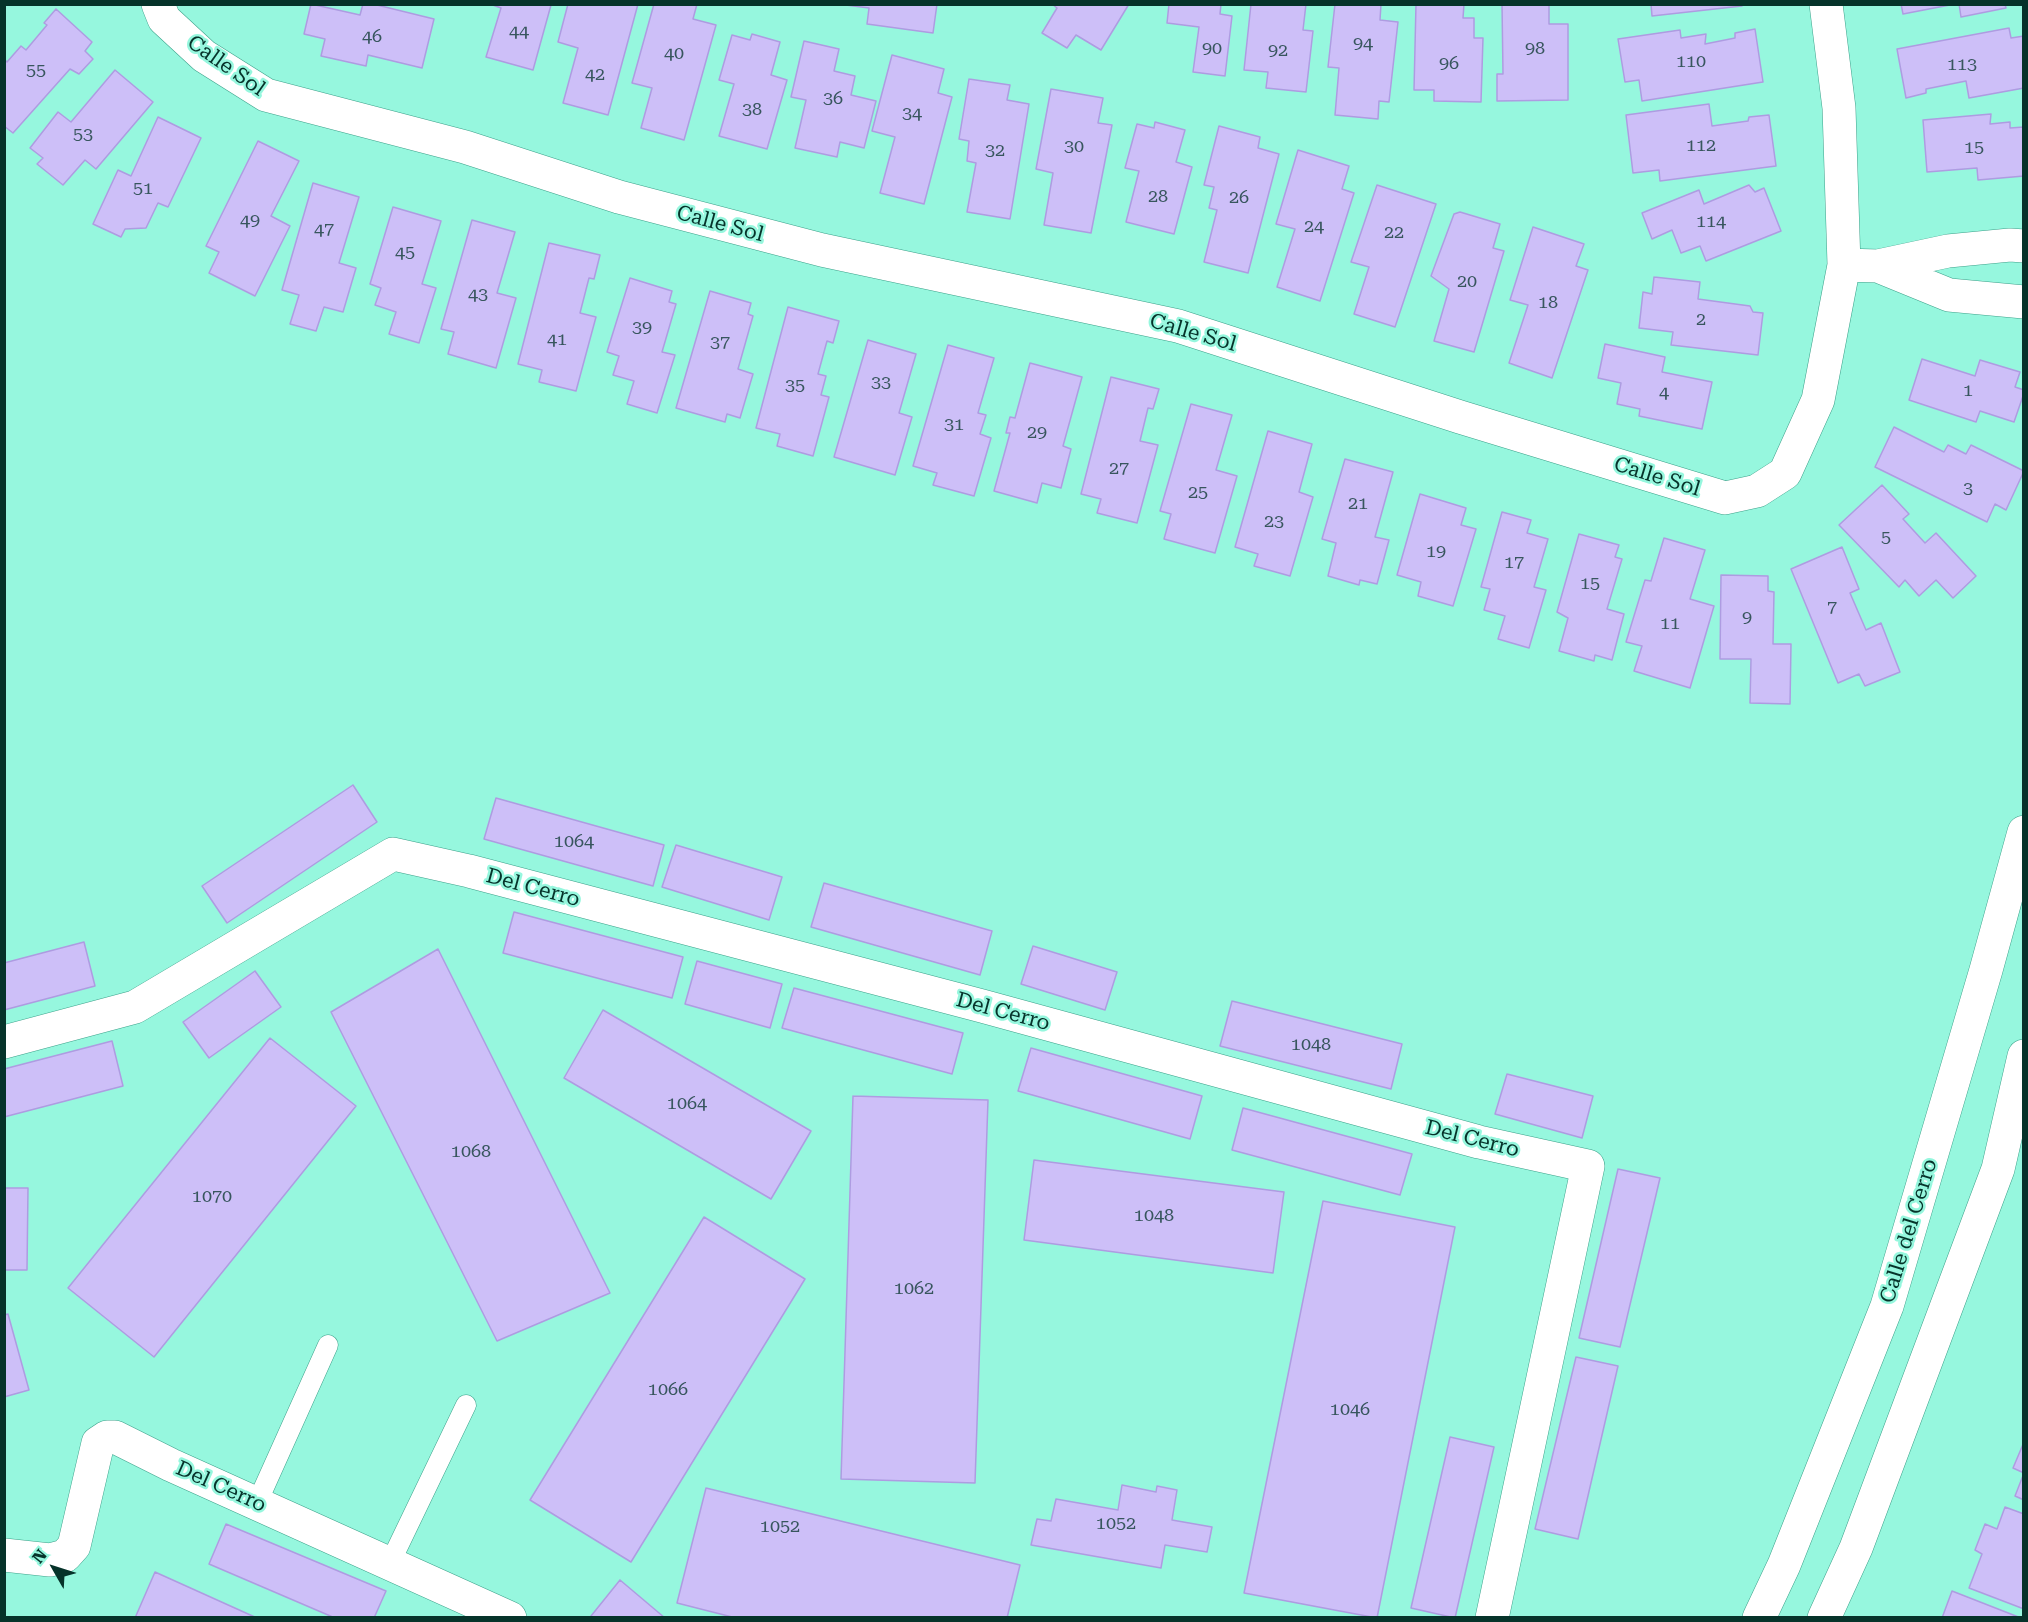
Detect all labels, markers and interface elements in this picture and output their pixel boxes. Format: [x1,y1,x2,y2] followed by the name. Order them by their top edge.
[509,21,529,43] house number: 44
[362,26,382,48] house number: 46
[182,30,270,102] street label: Calle Sol
[1353,33,1373,55] house number: 94
[1202,38,1222,60] house number: 90
[1525,38,1545,60] house number: 98
[1268,40,1288,62] house number: 92
[664,43,684,65] house number: 40
[1676,51,1706,73] house number: 110
[1439,53,1459,75] house number: 96
[1947,54,1977,76] house number: 113
[26,60,46,82] house number: 55
[585,64,605,86] house number: 42
[823,88,843,110] house number: 36
[742,99,762,121] house number: 38
[902,103,922,125] house number: 34
[73,124,93,146] house number: 53
[1686,135,1716,157] house number: 112
[1064,136,1084,158] house number: 30
[1964,137,1984,159] house number: 15
[985,140,1005,162] house number: 32
[133,178,153,200] house number: 51
[1148,186,1168,208] house number: 28
[1229,187,1249,209] house number: 26
[674,200,766,248] street label: Calle Sol
[240,210,260,232] house number: 49
[1696,211,1726,233] house number: 114
[1304,216,1324,238] house number: 24
[314,219,334,241] house number: 47
[1384,222,1404,244] house number: 22
[395,242,415,264] house number: 45
[1457,271,1477,293] house number: 20
[468,284,488,306] house number: 43
[1538,292,1558,314] house number: 18
[1147,309,1239,357] street label: Calle Sol
[1696,309,1706,331] house number: 2
[632,317,652,339] house number: 39
[547,329,567,351] house number: 41
[710,332,730,354] house number: 37
[871,372,891,394] house number: 33
[785,375,805,397] house number: 35
[1963,380,1973,402] house number: 1
[1659,382,1669,404] house number: 4
[944,414,964,436] house number: 31
[1027,422,1047,444] house number: 29
[1611,452,1703,502] street label: Calle Sol
[1109,458,1129,480] house number: 27
[1963,478,1973,500] house number: 3
[1188,482,1208,504] house number: 25
[1348,493,1368,515] house number: 21
[1264,511,1284,533] house number: 23
[1881,527,1891,549] house number: 5
[1426,541,1446,563] house number: 19
[1504,552,1524,574] house number: 17
[1580,573,1600,595] house number: 15
[1827,597,1837,619] house number: 7
[1742,607,1752,629] house number: 9
[1660,613,1680,635] house number: 11
[554,831,594,853] house number: 1064
[483,863,583,913] street label: Del Cerro
[953,987,1053,1037] street label: Del Cerro
[1291,1034,1331,1056] house number: 1048
[667,1093,707,1115] house number: 1064
[1422,1115,1522,1163] street label: Del Cerro
[451,1141,491,1163] house number: 1068
[1875,1156,1943,1306] street label: Calle del Cerro
[192,1186,232,1208] house number: 1070
[1134,1205,1174,1227] house number: 1048
[894,1278,934,1300] house number: 1062
[648,1379,688,1401] house number: 1066
[1330,1399,1370,1421] house number: 1046
[172,1456,270,1518] street label: Del Cerro
[1096,1513,1136,1535] house number: 1052
[760,1516,800,1538] house number: 1052
[24,1538,84,1598] north arrow
[28,1546,51,1567] text: N

